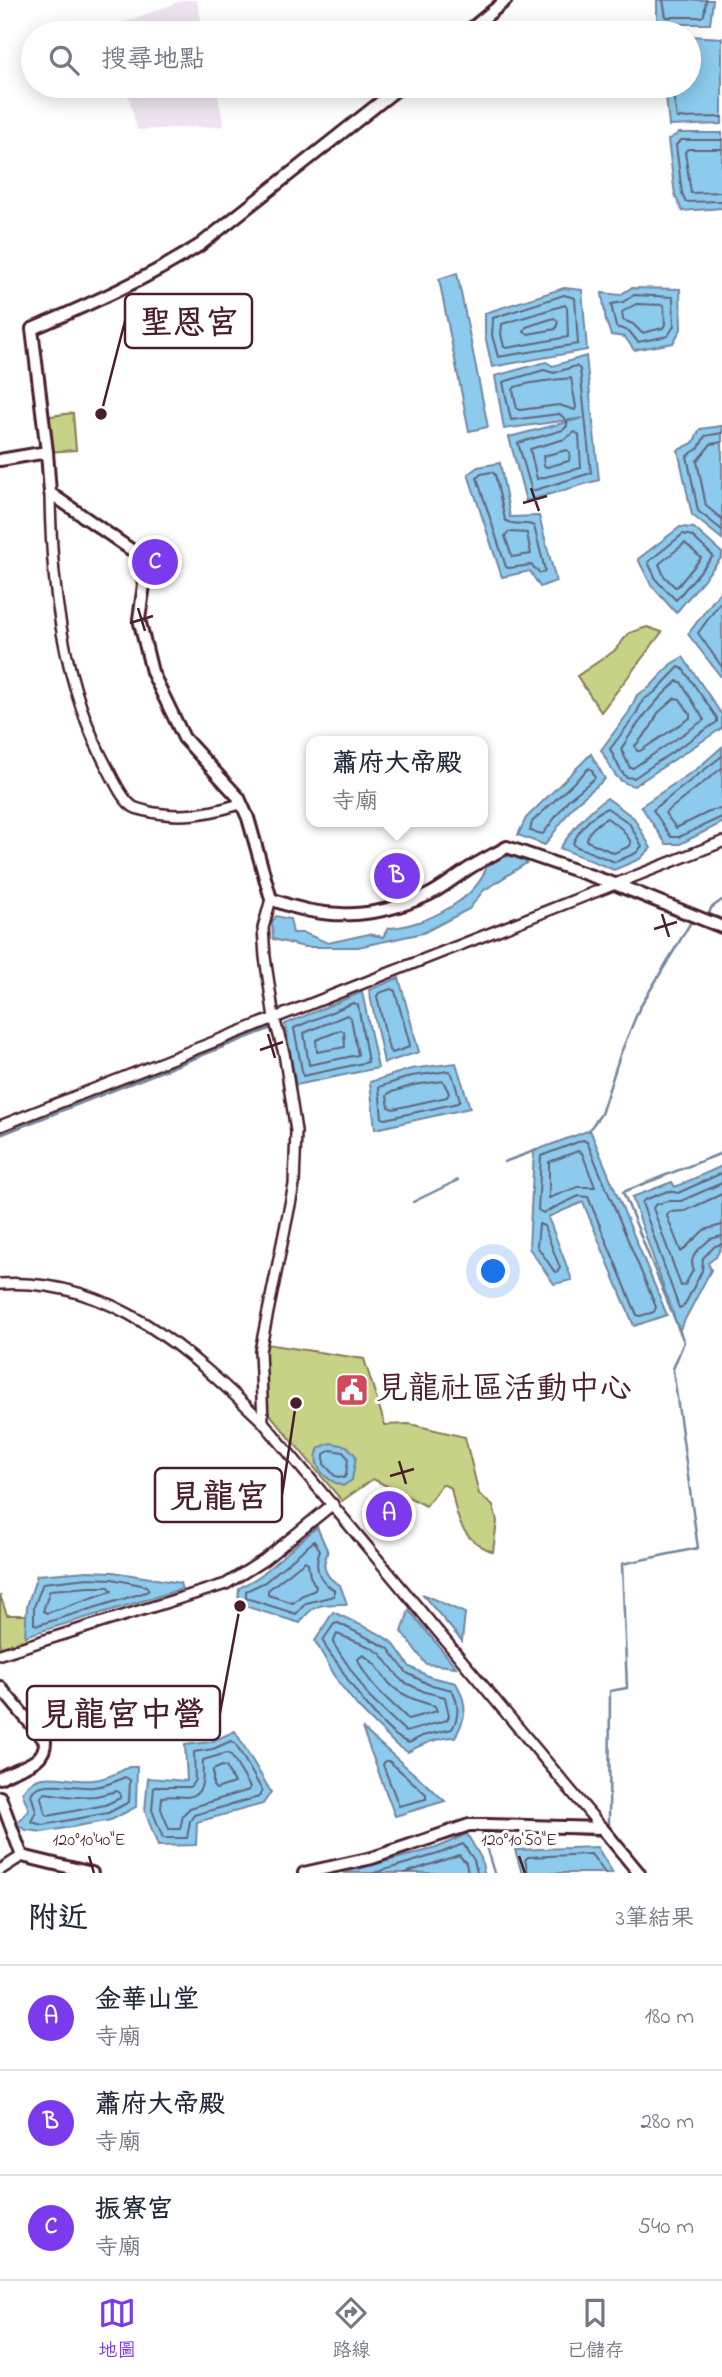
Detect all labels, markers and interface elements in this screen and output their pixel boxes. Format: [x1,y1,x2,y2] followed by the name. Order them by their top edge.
[21,21,701,98] search box
[45,41,83,79] icon: search
[101,42,205,80] text: 搜尋地點
[125,294,252,348] callout: 聖恩宮
[140,301,239,349] text: 聖恩宮
[132,536,178,588] pin: C
[306,736,488,827] popup
[332,746,462,784] text: 蕭府大帝殿
[332,786,378,819] text: 寺廟
[374,850,420,902] pin: B
[476,1254,510,1288] your location
[376,1367,632,1414] place label: 見龍社區活動中心
[333,1371,371,1409] public building icon: 見龍社區活動中心
[155,1468,282,1522] callout: 見龍宮
[170,1475,269,1523] text: 見龍宮
[366,1488,412,1540] pin: A
[27,1686,220,1740] callout: 見龍宮中營
[41,1693,206,1741] text: 見龍宮中營
[53,1828,126,1854] text: 120°10'40"E
[481,1828,557,1854] text: 120°10'50"E
[28,1898,88,1942] text: 附近
[616,1903,694,1936] text: 3筆結果
[95,1982,199,2020] text: 金華山堂
[44,2001,58,2034] text: A
[645,2001,694,2034] text: 180 m
[95,2022,141,2055] text: 寺廟
[95,2087,225,2125] text: 蕭府大帝殿
[43,2106,59,2139] text: B
[640,2106,694,2139] text: 280 m
[95,2127,141,2160] text: 寺廟
[95,2192,173,2230] text: 振寮宮
[45,2211,57,2244] text: C
[638,2211,694,2244] text: 540 m
[95,2232,141,2265] text: 寺廟
[98,2294,136,2365] tab: 地圖
[332,2294,371,2365] tab: 路線
[567,2294,624,2365] tab: 已儲存

